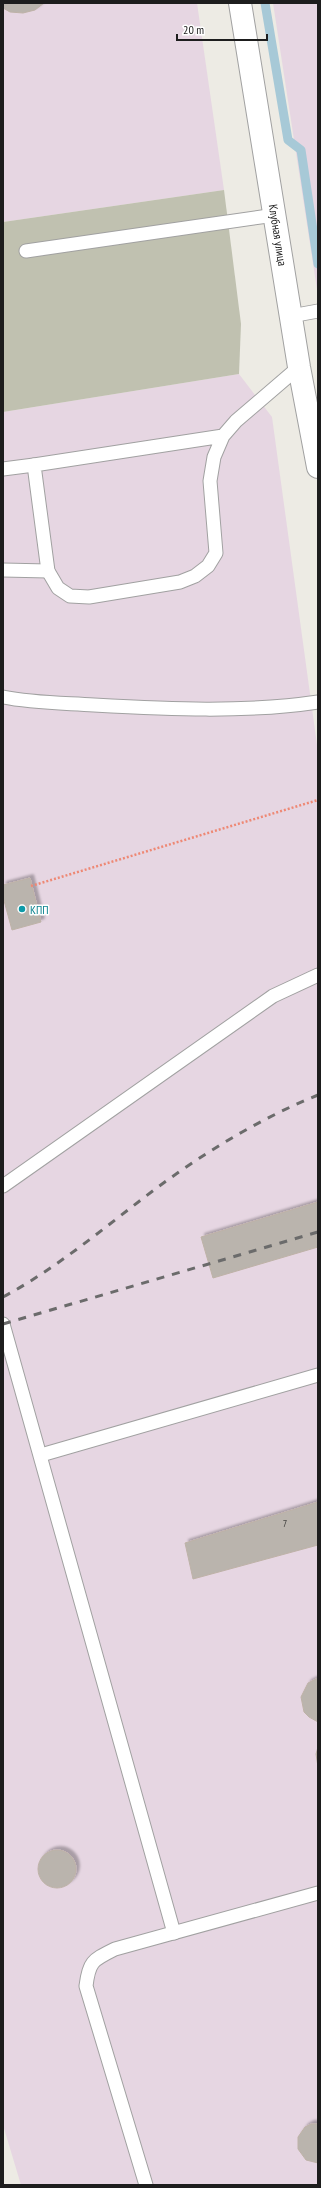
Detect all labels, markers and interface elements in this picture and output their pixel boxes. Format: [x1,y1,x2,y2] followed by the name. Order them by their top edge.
[177,16,267,42] scale bar
[183,22,204,37] text: 20 m
[266,203,290,267] street label: Клубная улица
[30,902,49,917] place label: КПП
[17,904,27,914] marker: КПП
[283,1517,287,1530] house number: 7

